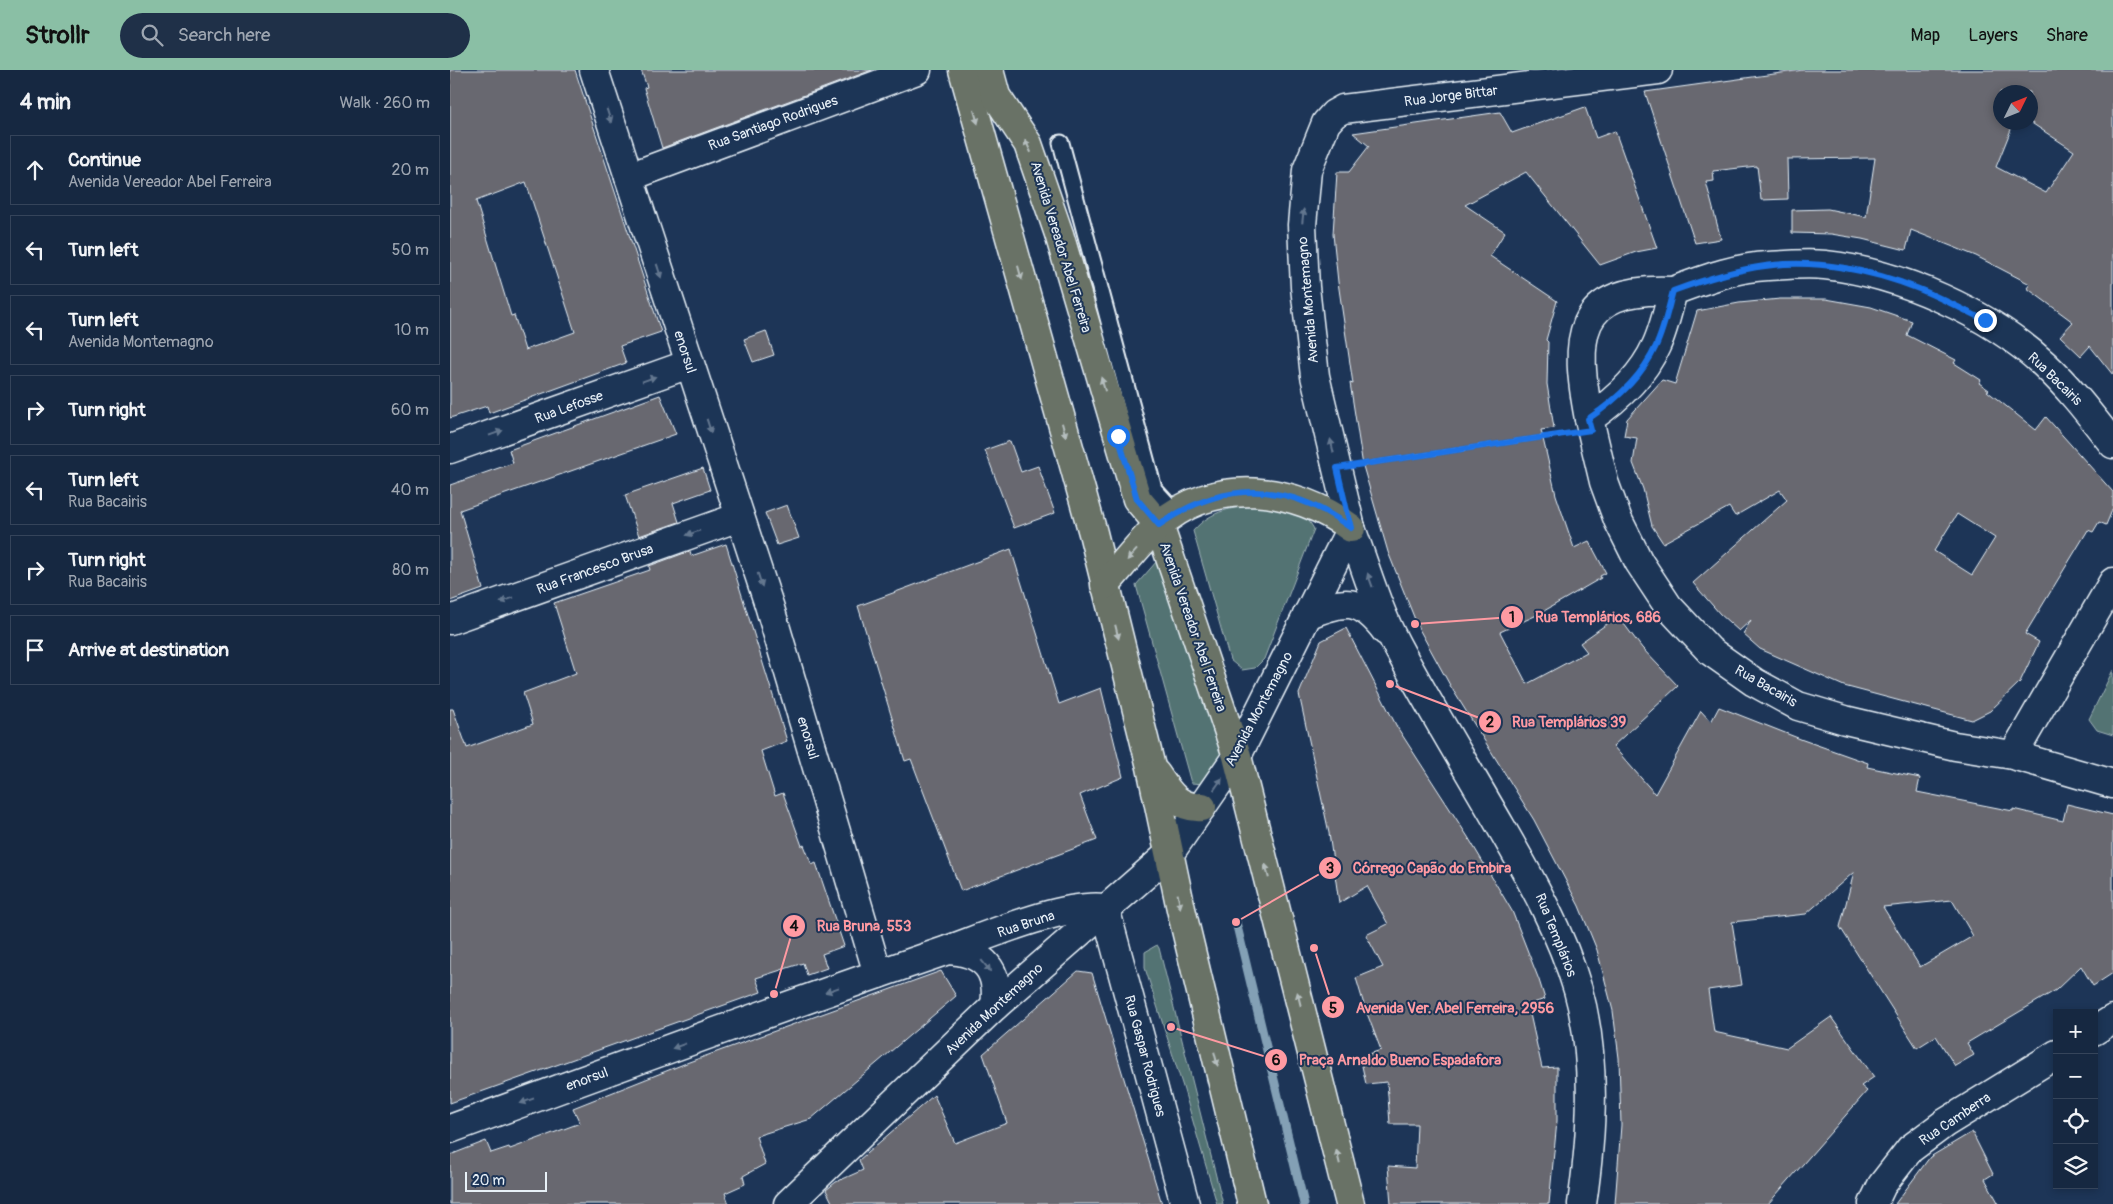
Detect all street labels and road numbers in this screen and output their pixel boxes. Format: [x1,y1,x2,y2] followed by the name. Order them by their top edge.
[1403,82,1499,110] street label: Rua Jorge Bittar
[706,91,841,154] street label: Rua Santiago Rodrigues
[1027,159,1095,335] street label: Avenida Vereador Abel Ferreira
[1294,235,1322,364] street label: Avenida Montemagno
[670,329,700,375] street label: enorsul
[2024,349,2086,410] street label: Rua Bacairis
[533,387,605,427] street label: Rua Lefosse
[534,540,656,598] street label: Rua Francesco Brusa
[1156,540,1230,714] street label: Avenida Vereador Abel Ferreira
[1222,648,1297,769] street label: Avenida Montemagno
[1732,661,1801,711] street label: Rua Bacairis
[793,715,823,761] street label: enorsul
[1532,891,1581,980] street label: Rua Templários
[995,907,1057,941] street label: Rua Bruna
[942,959,1047,1059] street label: Avenida Montemagno
[1121,993,1170,1119] street label: Rua Gaspar Rodrigues
[564,1064,610,1094] street label: enorsul
[1916,1089,1994,1149] street label: Rua Camberra

